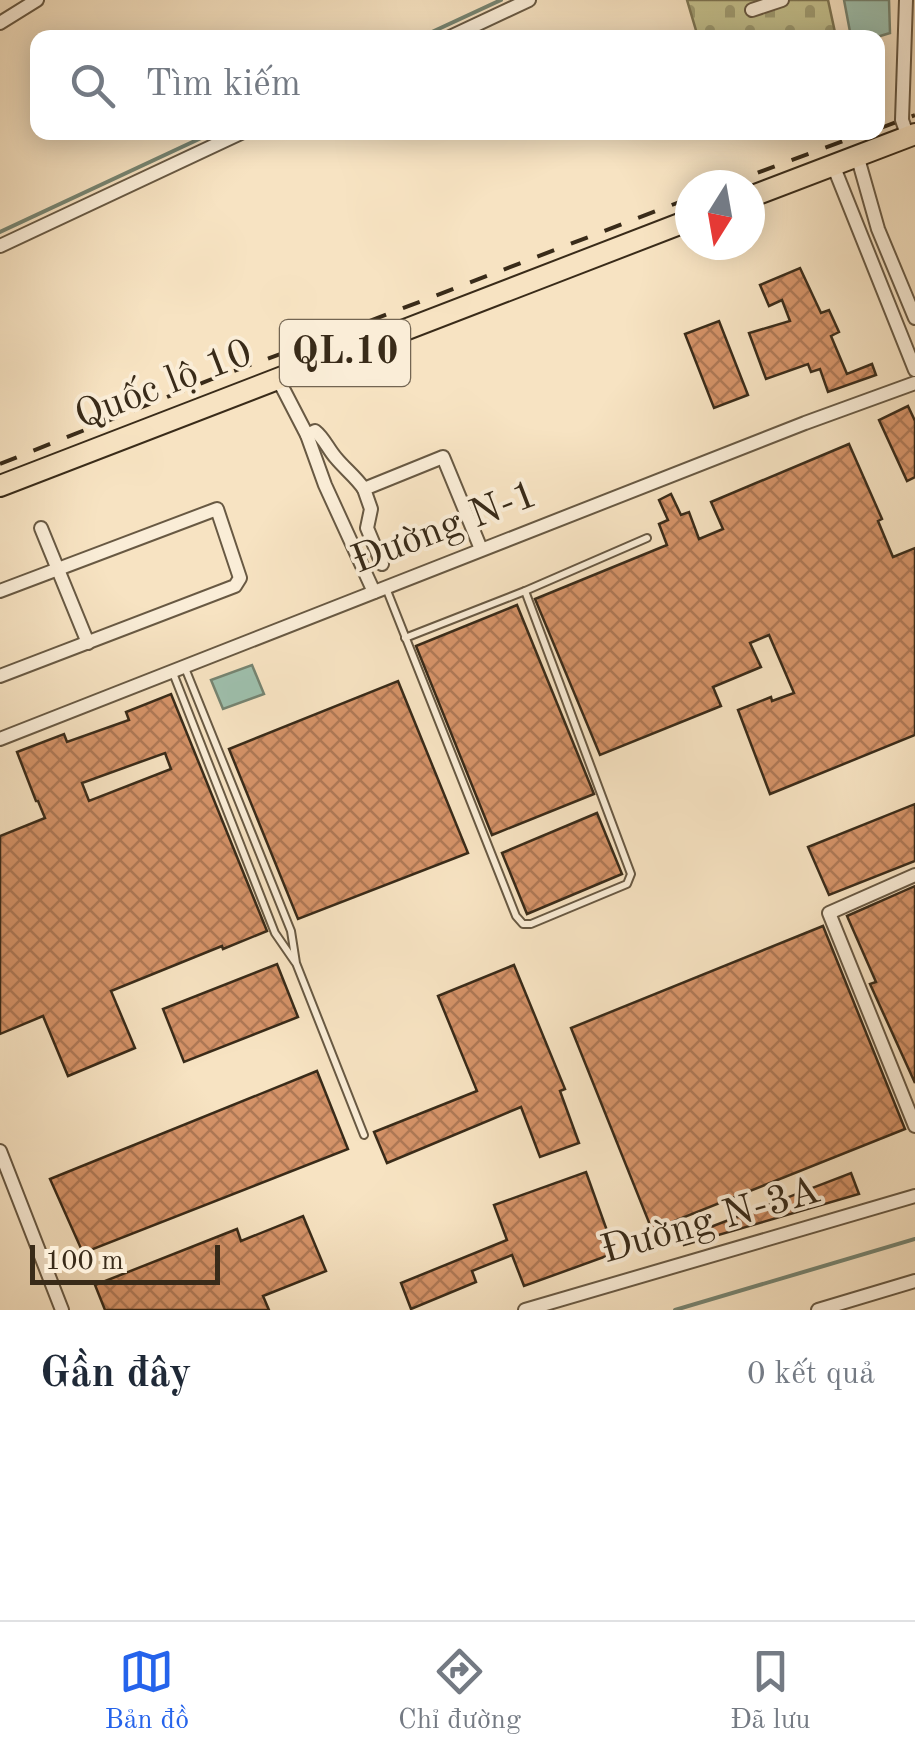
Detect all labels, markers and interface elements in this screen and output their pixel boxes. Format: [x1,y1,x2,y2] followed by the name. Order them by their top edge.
[30,30,885,140] search box
[65,58,120,113] icon: search
[145,66,301,104] text: Tìm kiếm
[675,170,765,260] north arrow
[280,320,410,386] road number: QL.10
[69,332,258,438] street label: Quốc lộ 10
[347,475,543,583] street label: Đường N-1
[597,1172,825,1272] street label: Đường N-3A
[30,1240,220,1284] scale bar
[45,1248,124,1276] text: 100 m
[40,1354,191,1396] text: Gần đây
[747,1359,875,1391] text: 0 kết quả
[104,1644,189,1739] tab: Bản đồ
[398,1644,521,1739] tab: Chỉ đường
[730,1644,811,1739] tab: Đã lưu

